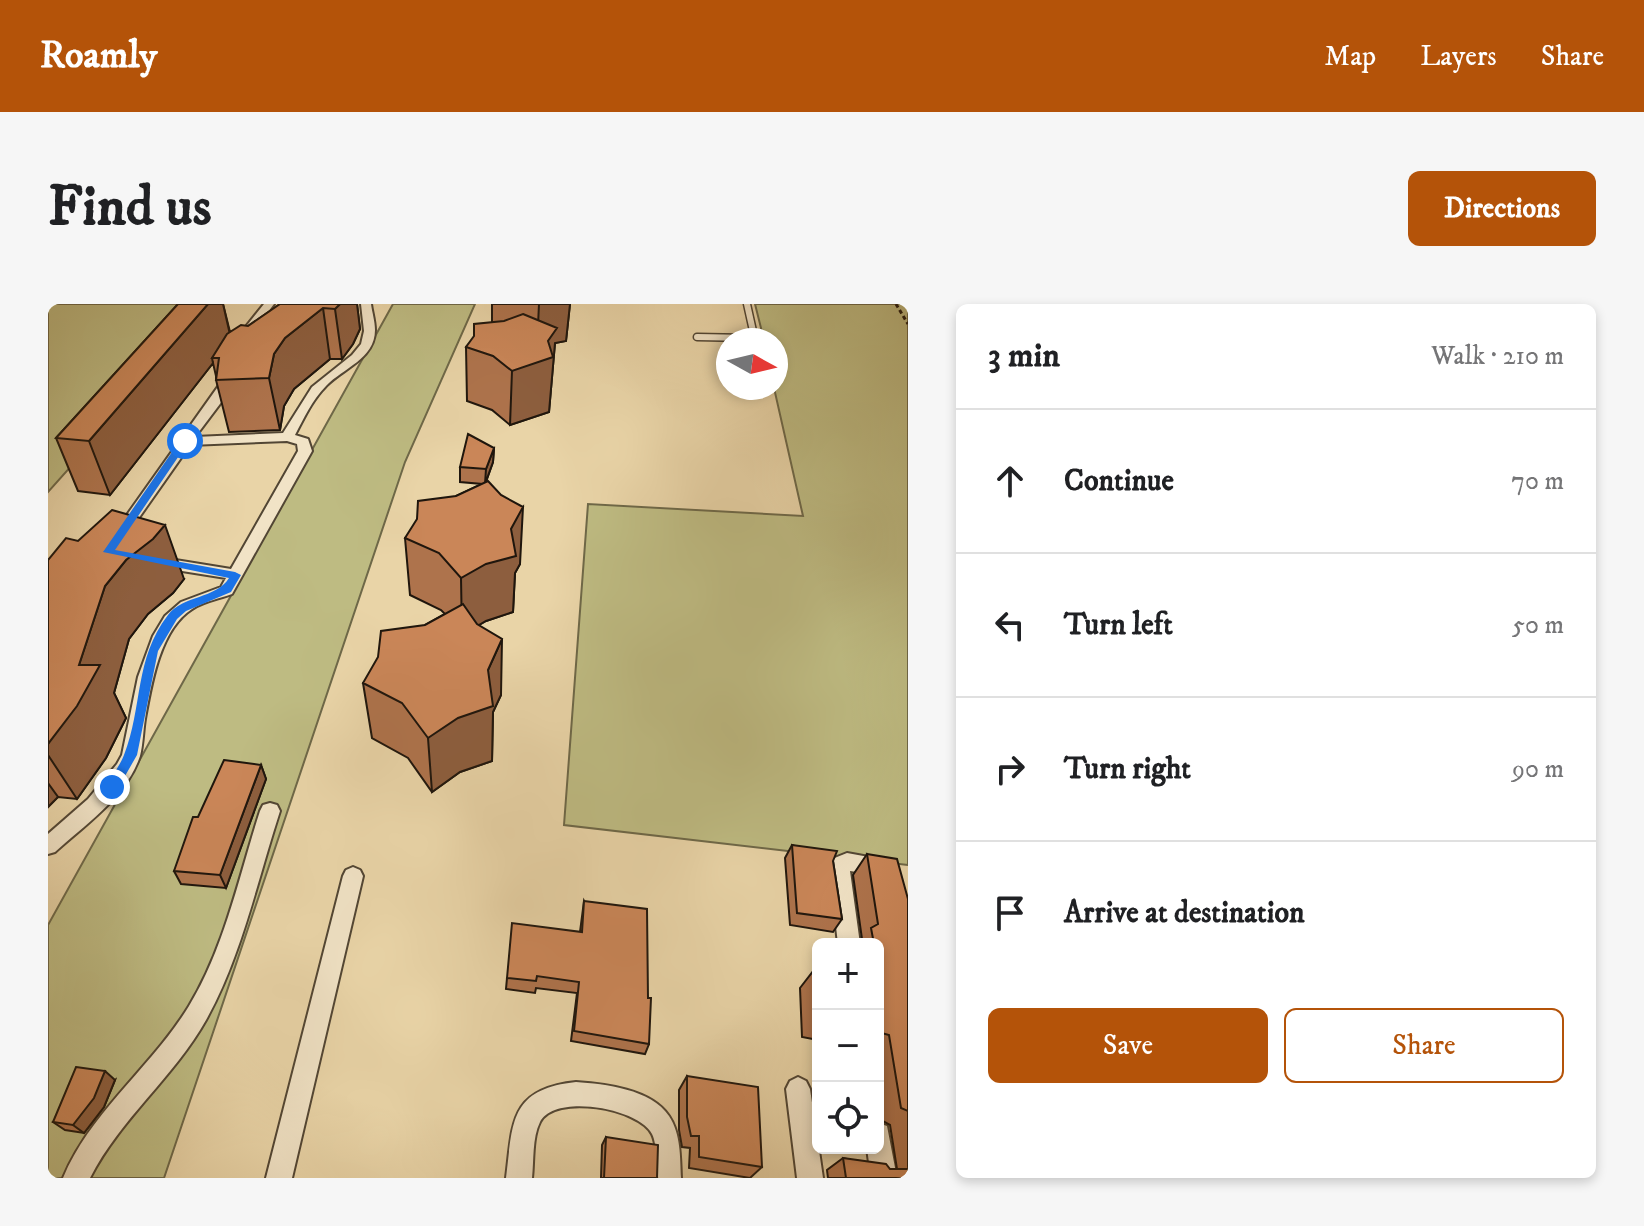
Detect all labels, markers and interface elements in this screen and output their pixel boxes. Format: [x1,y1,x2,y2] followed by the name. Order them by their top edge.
[40,32,157,80] text: Roamly
[1325,39,1376,74] text: Map
[1420,39,1497,74] text: Layers
[1541,39,1604,74] text: Share
[1408,171,1596,246] button: Directions
[48,173,212,243] text: Find us
[716,328,788,400] north arrow
[988,335,1060,377] text: 3 min
[1431,340,1564,373] text: Walk · 210 m
[167,423,203,459] route start
[988,459,1032,503] icon: ahead
[1064,463,1174,500] text: Continue
[1511,465,1564,498] text: 70 m
[988,603,1032,647] icon: left
[1064,607,1173,644] text: Turn left
[1512,609,1564,642] text: 50 m
[988,747,1032,791] icon: right
[1064,751,1191,788] text: Turn right
[1512,753,1564,786] text: 90 m
[94,769,130,805] route end
[988,891,1032,935] icon: arrive
[1064,895,1305,932] text: Arrive at destination
[812,938,884,1154] map controls
[812,938,884,1010] button: +
[988,1008,1268,1083] button: Save
[1284,1008,1564,1083] button: Share
[812,1010,884,1082] button: −
[812,1082,884,1154] button: locate

